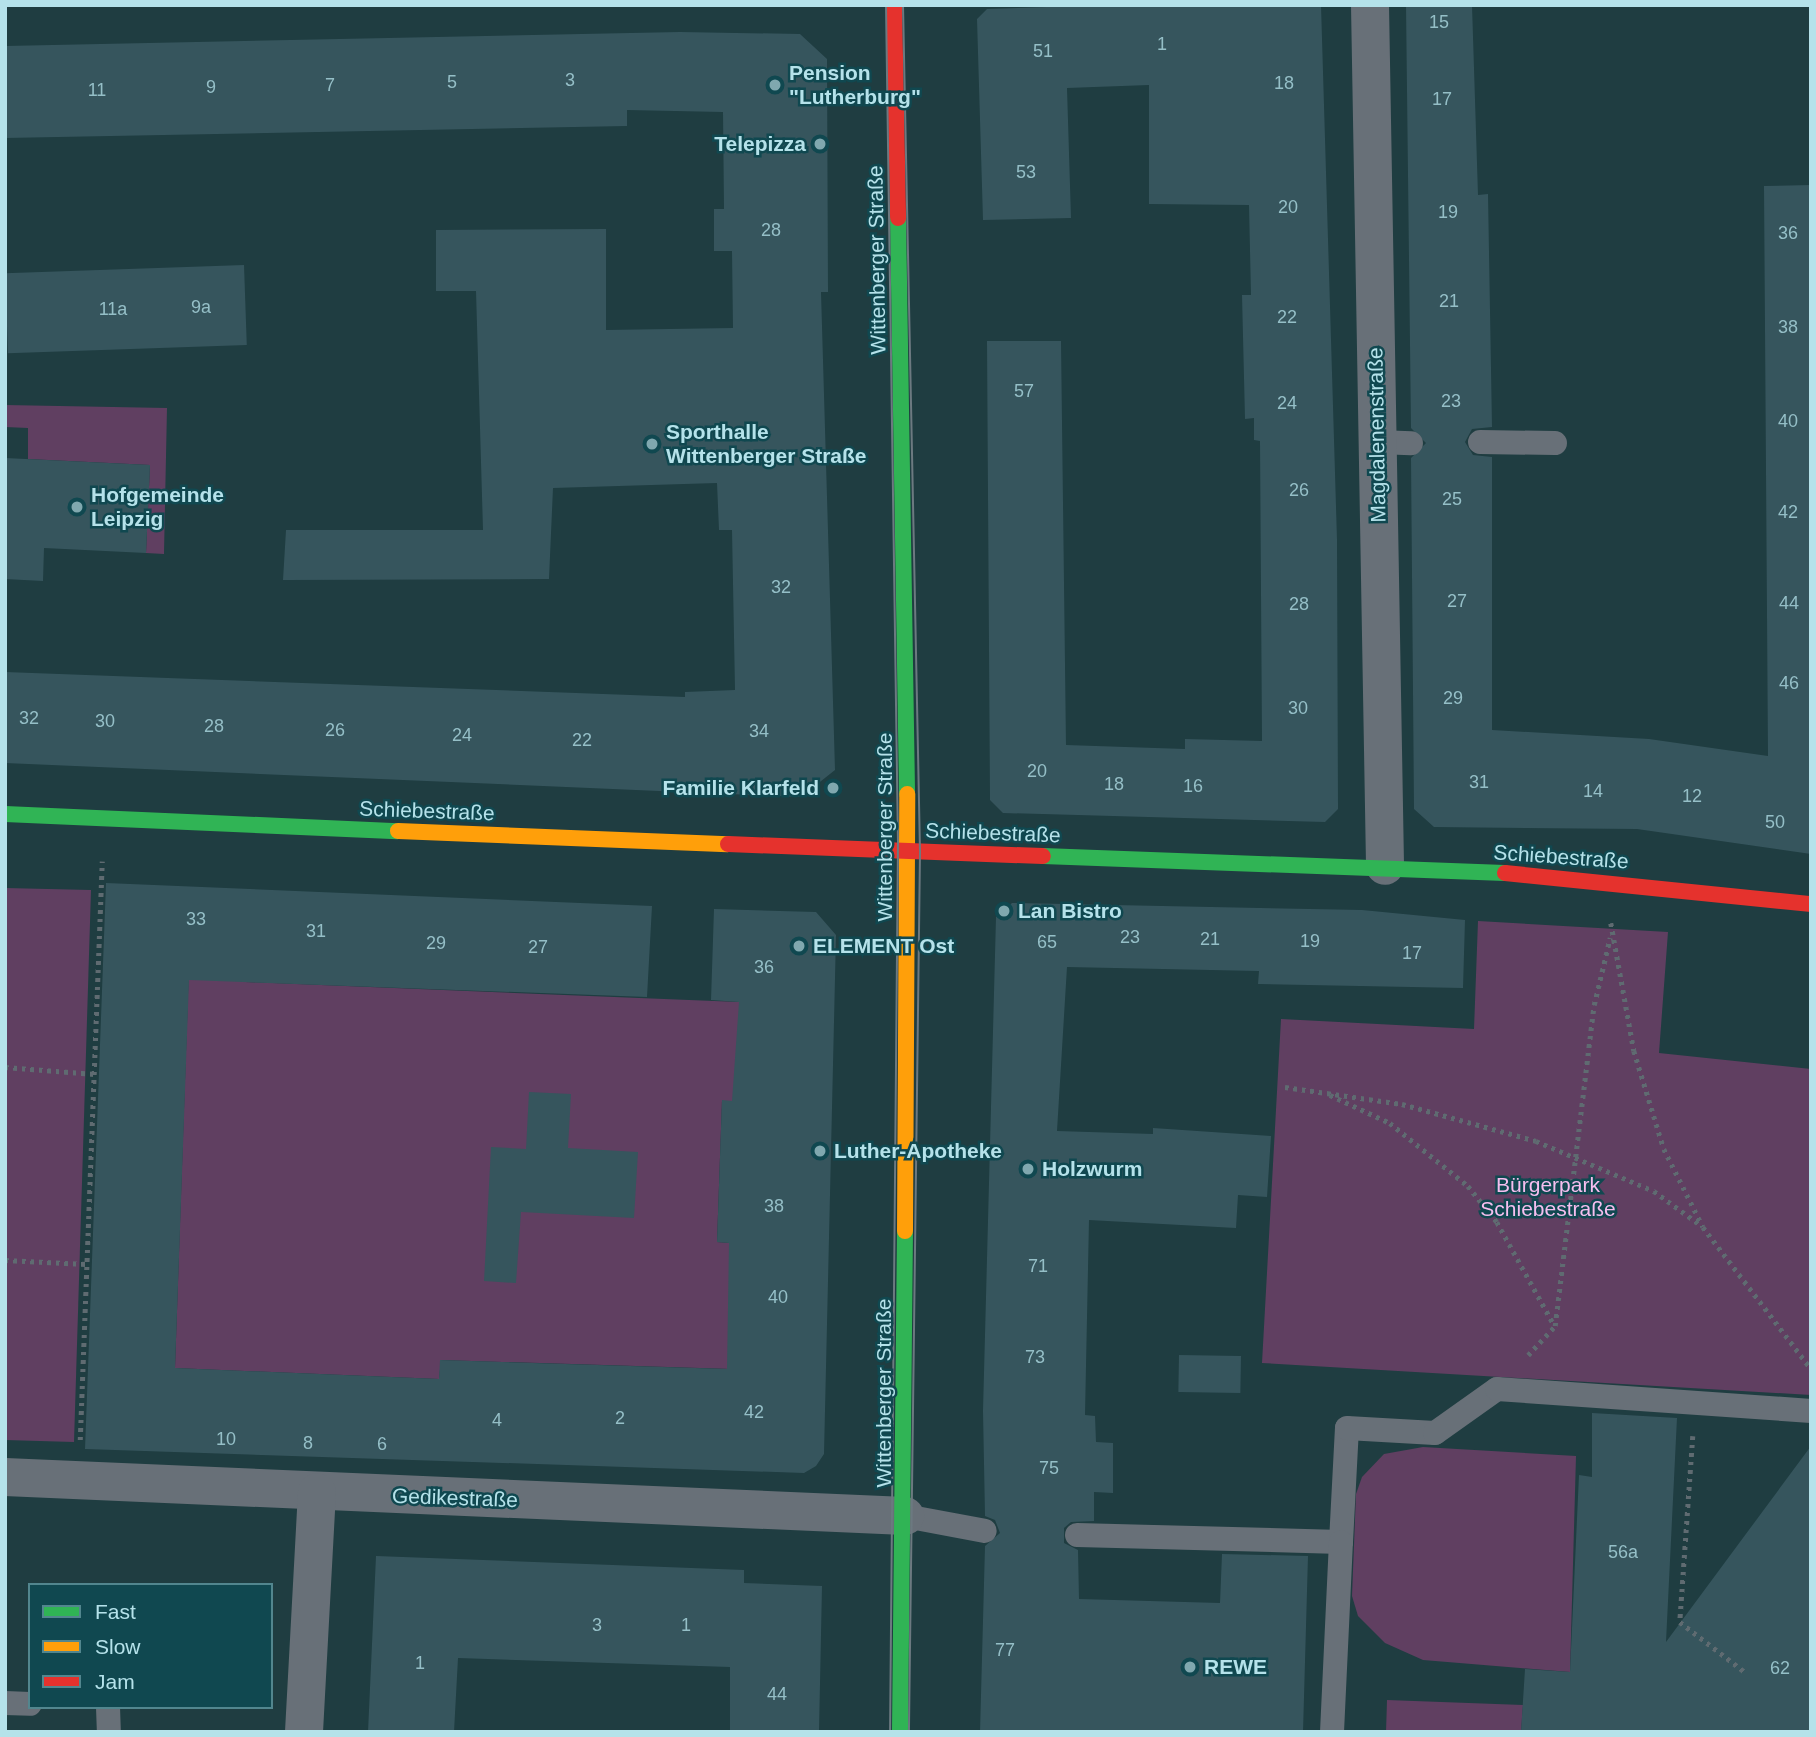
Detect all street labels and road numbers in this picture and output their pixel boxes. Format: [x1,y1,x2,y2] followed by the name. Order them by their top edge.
[863,165,891,355] street label: Wittenberger Straße
[1363,347,1391,523] street label: Magdalenenstraße
[872,732,898,922] street label: Wittenberger Straße
[359,796,495,826] street label: Schiebestraße
[925,818,1061,848] street label: Schiebestraße
[1493,840,1629,874] street label: Schiebestraße
[871,1298,897,1488] street label: Wittenberger Straße
[392,1483,518,1513] street label: Gedikestraße

